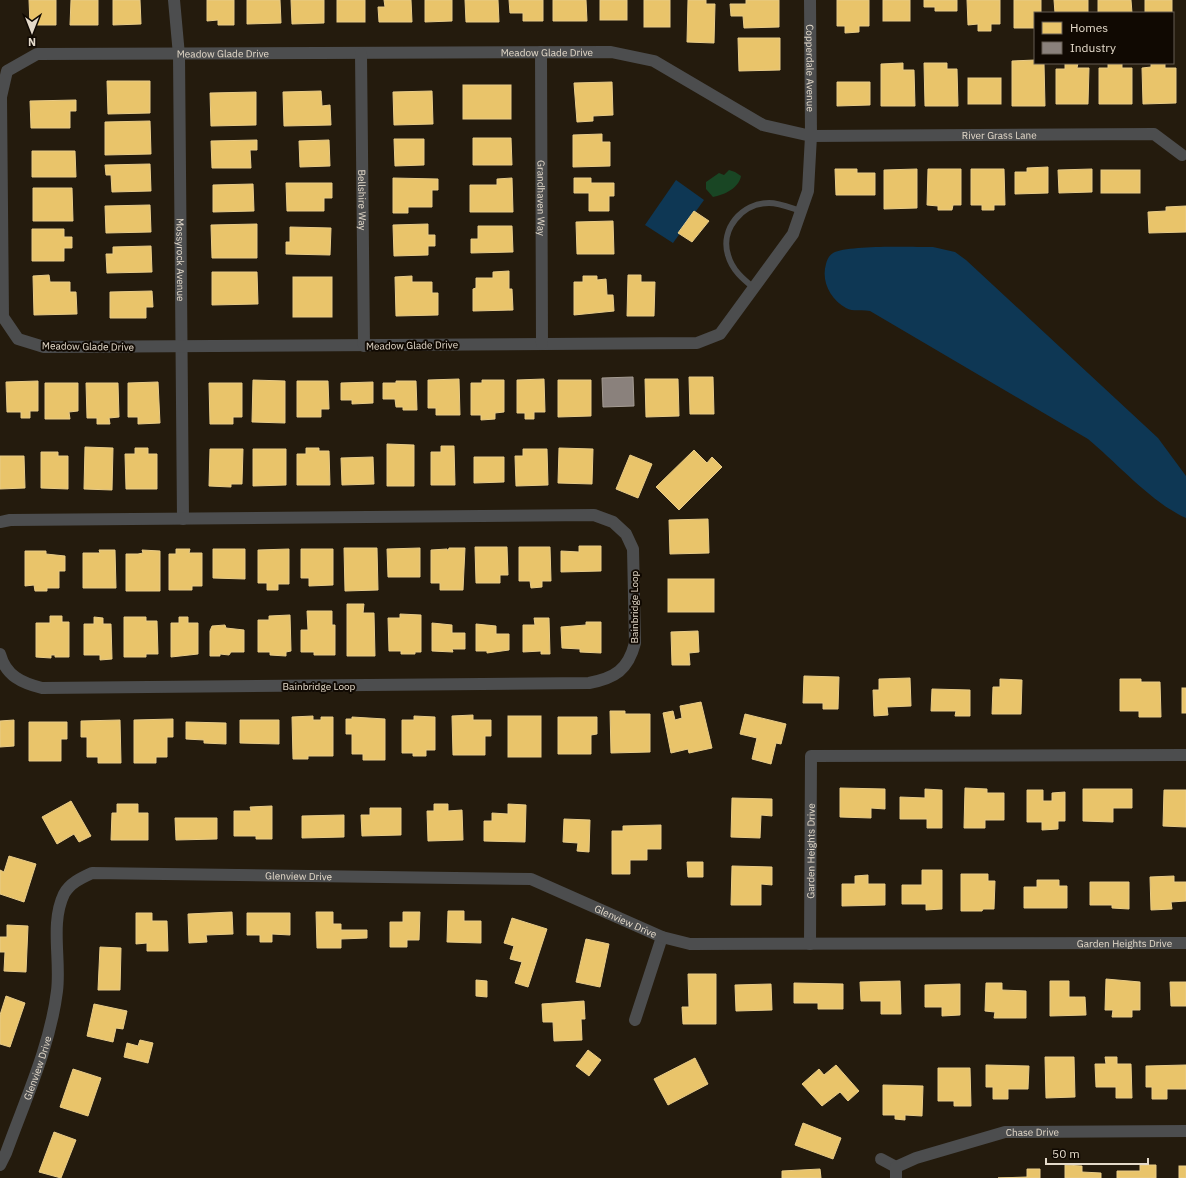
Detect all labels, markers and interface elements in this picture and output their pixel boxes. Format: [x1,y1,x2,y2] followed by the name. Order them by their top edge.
[12,12,52,52] north arrow
[1034,12,1174,64] legend
[1070,20,1108,35] text: Homes
[803,24,817,112] street label: Copperdale Avenue
[28,35,36,49] text: N
[1070,40,1116,55] text: Industry
[501,46,594,59] street label: Meadow Glade Drive
[177,47,270,61] street label: Meadow Glade Drive
[962,129,1037,142] street label: River Grass Lane
[534,160,548,236] street label: Grandhaven Way
[355,169,369,231] street label: Bellshire Way
[173,218,187,302] street label: Mossyrock Avenue
[366,338,459,353] street label: Meadow Glade Drive
[42,339,135,354] street label: Meadow Glade Drive
[628,570,641,643] street label: Bainbridge Loop
[283,680,356,693] street label: Bainbridge Loop
[804,803,818,899] street label: Garden Heights Drive
[265,869,333,883] street label: Glenview Drive
[592,902,659,941] street label: Glenview Drive
[1077,937,1173,950] street label: Garden Heights Drive
[21,1034,55,1102] street label: Glenview Drive
[1006,1126,1060,1139] street label: Chase Drive
[1046,1140,1148,1166] scale bar
[1052,1146,1080,1161] text: 50 m

